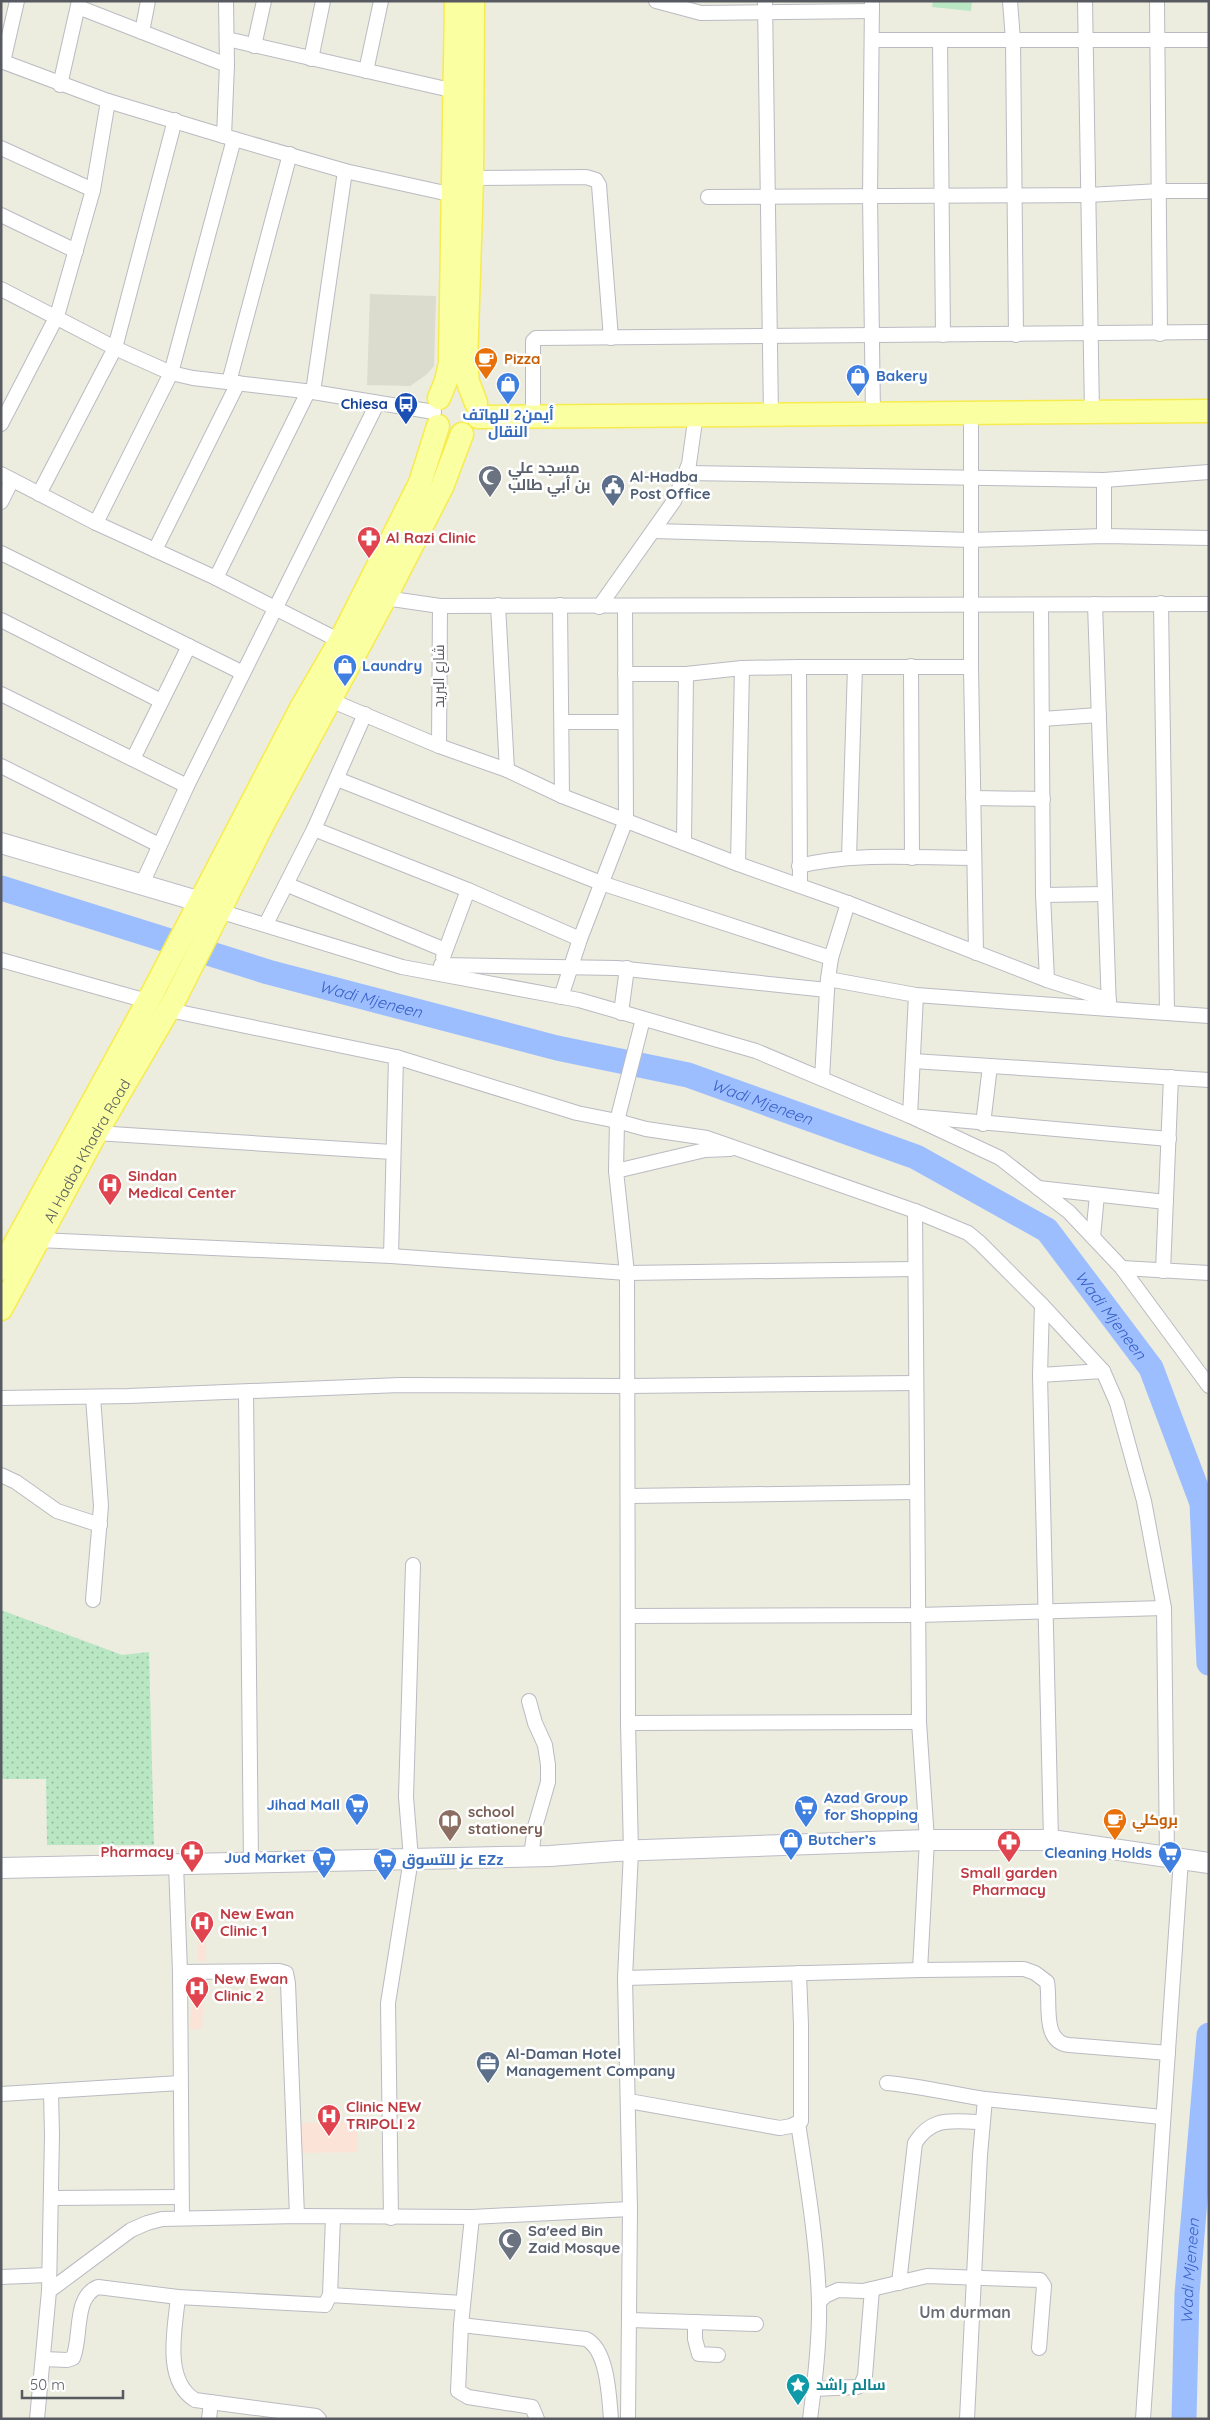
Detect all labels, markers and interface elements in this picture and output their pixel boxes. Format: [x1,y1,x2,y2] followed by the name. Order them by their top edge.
[473,346,499,380] cafe icon: Pizza
[504,349,541,368] place label: Pizza
[845,363,871,397] shop icon: Bakery
[876,366,928,385] place label: Bakery
[495,371,521,405] shop icon: أيمن2 للهاتف النقال
[393,391,419,425] bus stop icon: Chiesa
[341,394,388,413] place label: Chiesa
[462,405,554,441] place label: أيمن2 للهاتف النقال
[508,458,590,497] place label: مسجد علي بن أبي طالب
[477,464,503,498] mosque icon: مسجد علي بن أبي طالب
[630,467,711,503] place label: Al-Hadba Post Office
[600,473,626,507] public building icon: Al-Hadba Post Office
[356,525,382,559] pharmacy icon: Al Razi Clinic
[386,528,476,547] place label: Al Razi Clinic
[429,644,450,708] street label: شارع البريد
[332,653,358,687] shop icon: Laundry
[362,656,422,675] place label: Laundry
[317,976,425,1022] water label: Wadi Mjeneen
[709,1074,816,1129] water label: Wadi Mjeneen
[39,1076,135,1226] street label: Al Hadba Khadra Road
[128,1166,237,1202] place label: Sindan Medical Center
[97,1172,123,1206] hospital icon: Sindan Medical Center
[1071,1267,1151,1364] water label: Wadi Mjeneen
[824,1788,918,1824] place label: Azad Group for Shopping
[344,1792,370,1826] supermarket icon: Jihad Mall
[793,1794,819,1828] supermarket icon: Azad Group for Shopping
[267,1795,340,1814] place label: Jihad Mall
[468,1802,543,1838] place label: school stationery
[1102,1807,1128,1841] cafe icon: بروكلي
[437,1808,463,1842] library icon: school stationery
[1132,1810,1178,1832] place label: بروكلي
[778,1827,804,1861] shop icon: Butcher’s
[996,1829,1022,1863] pharmacy icon: Small garden Pharmacy
[808,1830,876,1849] place label: Butcher’s
[179,1839,205,1873] pharmacy icon: Pharmacy
[1157,1840,1183,1874] supermarket icon: Cleaning Holds
[100,1842,174,1861] place label: Pharmacy
[1044,1843,1152,1862] place label: Cleaning Holds
[311,1845,337,1879] supermarket icon: Jud Market
[372,1847,398,1881] supermarket icon: عز للتسوق EZz
[224,1848,306,1867] place label: Jud Market
[402,1850,503,1869] place label: عز للتسوق EZz
[961,1863,1057,1899] place label: Small garden Pharmacy
[220,1904,294,1940] place label: New Ewan Clinic 1
[189,1910,215,1944] hospital icon: New Ewan Clinic 1
[214,1969,288,2005] place label: New Ewan Clinic 2
[184,1975,210,2009] hospital icon: New Ewan Clinic 2
[506,2044,675,2080] place label: Al-Daman Hotel Management Company
[475,2050,501,2084] office icon: Al-Daman Hotel Management Company
[346,2097,421,2133] place label: Clinic NEW TRIPOLI 2
[316,2103,342,2137] hospital icon: Clinic NEW TRIPOLI 2
[1176,2217,1203,2324] water label: Wadi Mjeneen
[528,2221,620,2257] place label: Sa'eed Bin Zaid Mosque
[497,2227,523,2261] mosque icon: Sa'eed Bin Zaid Mosque
[919,2302,1011,2322] district label: Um durman
[22,2368,124,2400] scale bar
[785,2372,811,2406] place icon: سالم راشد
[30,2375,65,2394] text: 50 m
[816,2375,886,2395] place label: سالم راشد

